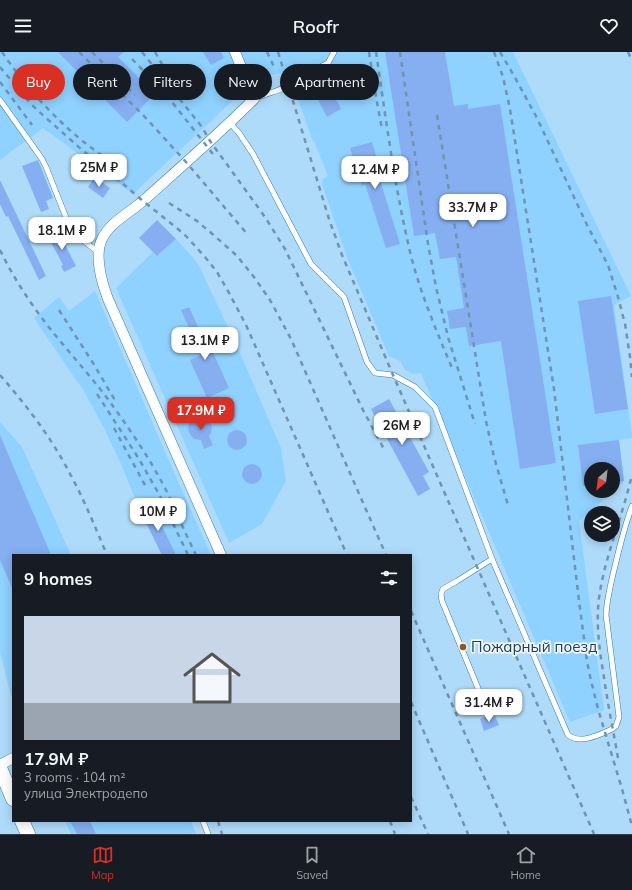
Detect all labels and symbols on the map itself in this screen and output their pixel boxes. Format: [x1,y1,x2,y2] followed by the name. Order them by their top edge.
[71,154,127,188] pin: 25M ₽
[338,156,412,190] pin: 12.4M ₽
[436,194,510,228] pin: 33.7M ₽
[25,217,99,251] pin: 18.1M ₽
[168,327,242,361] pin: 13.1M ₽
[164,397,238,431] pin: 17.9M ₽
[374,412,430,446] pin: 26M ₽
[584,462,620,498] north arrow
[130,498,186,532] pin: 10M ₽
[471,637,597,656] place label: Пожарный поезд
[458,642,468,652] marker: Пожарный поезд
[452,689,526,723] pin: 31.4M ₽

